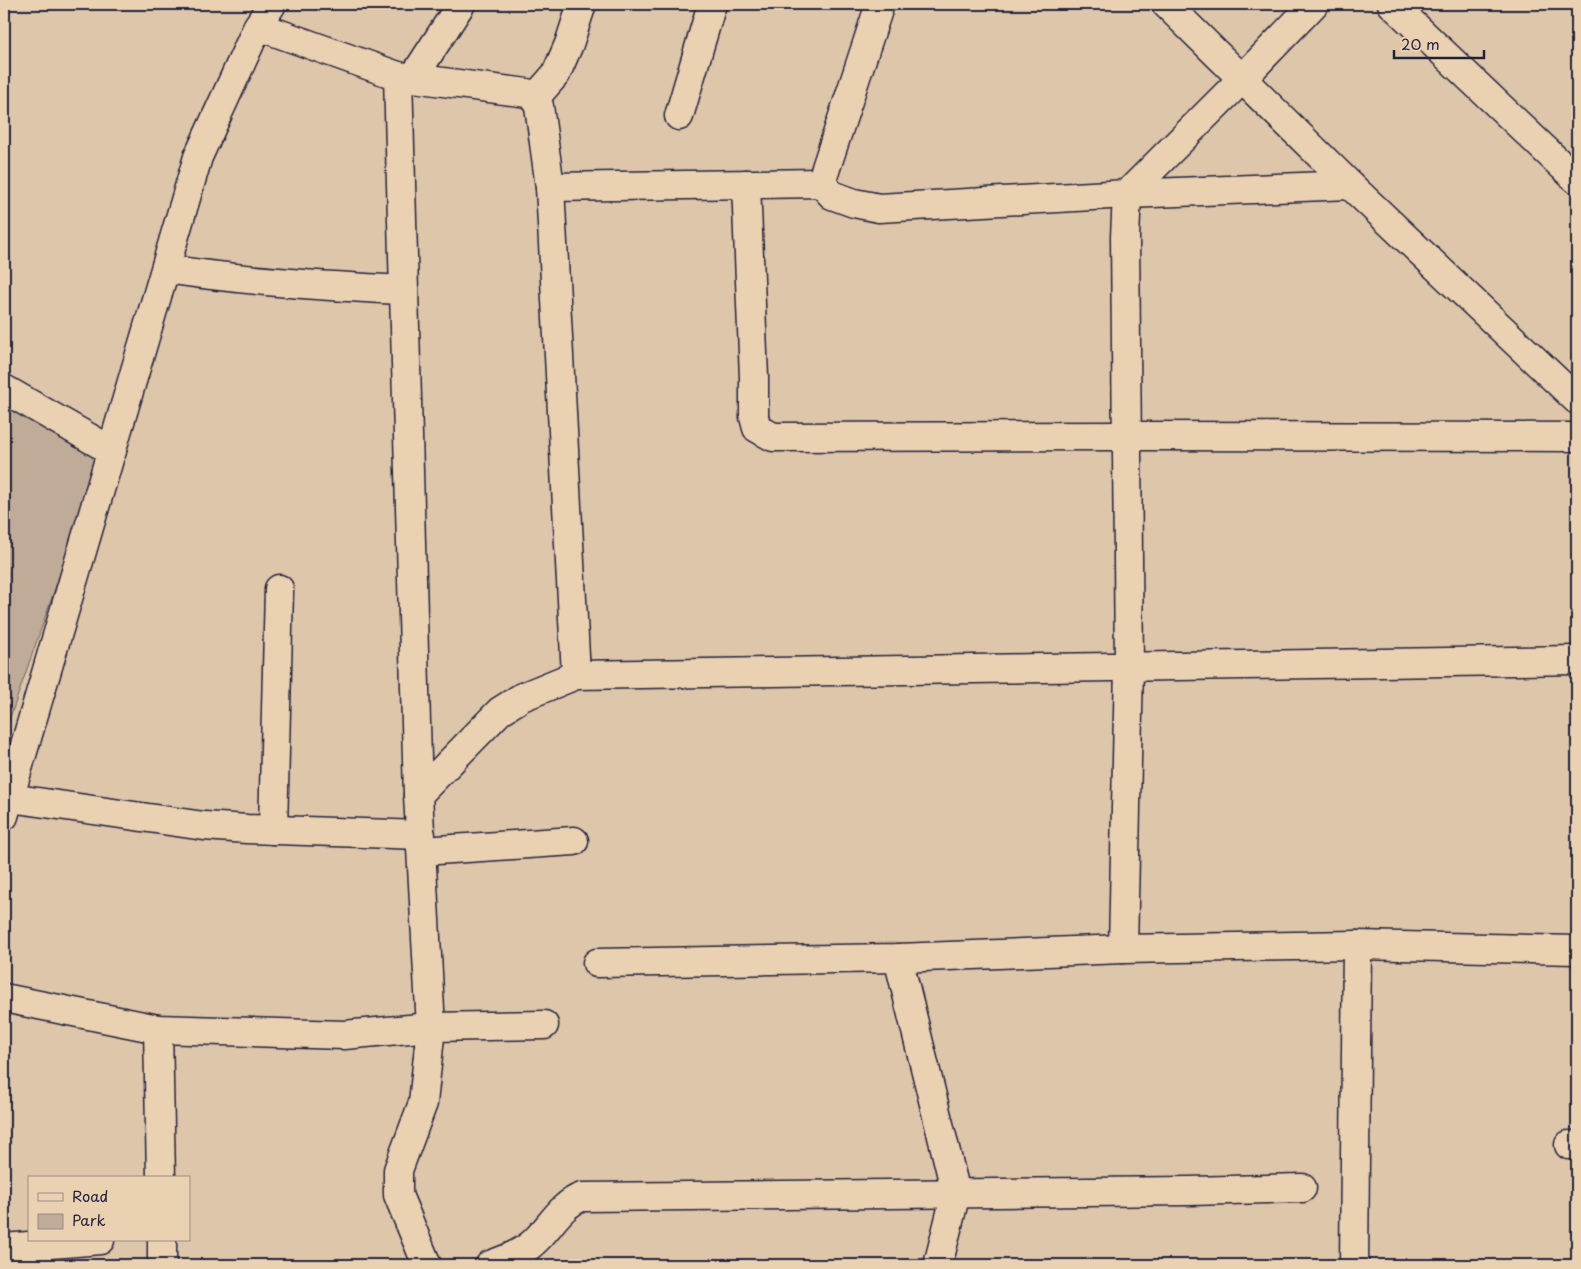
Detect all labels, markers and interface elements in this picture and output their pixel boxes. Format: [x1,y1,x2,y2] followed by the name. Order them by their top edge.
[1394,28,1484,60] scale bar
[1401,32,1440,55] text: 20 m
[28,1176,190,1242] legend
[72,1184,108,1207] text: Road
[72,1208,106,1231] text: Park

